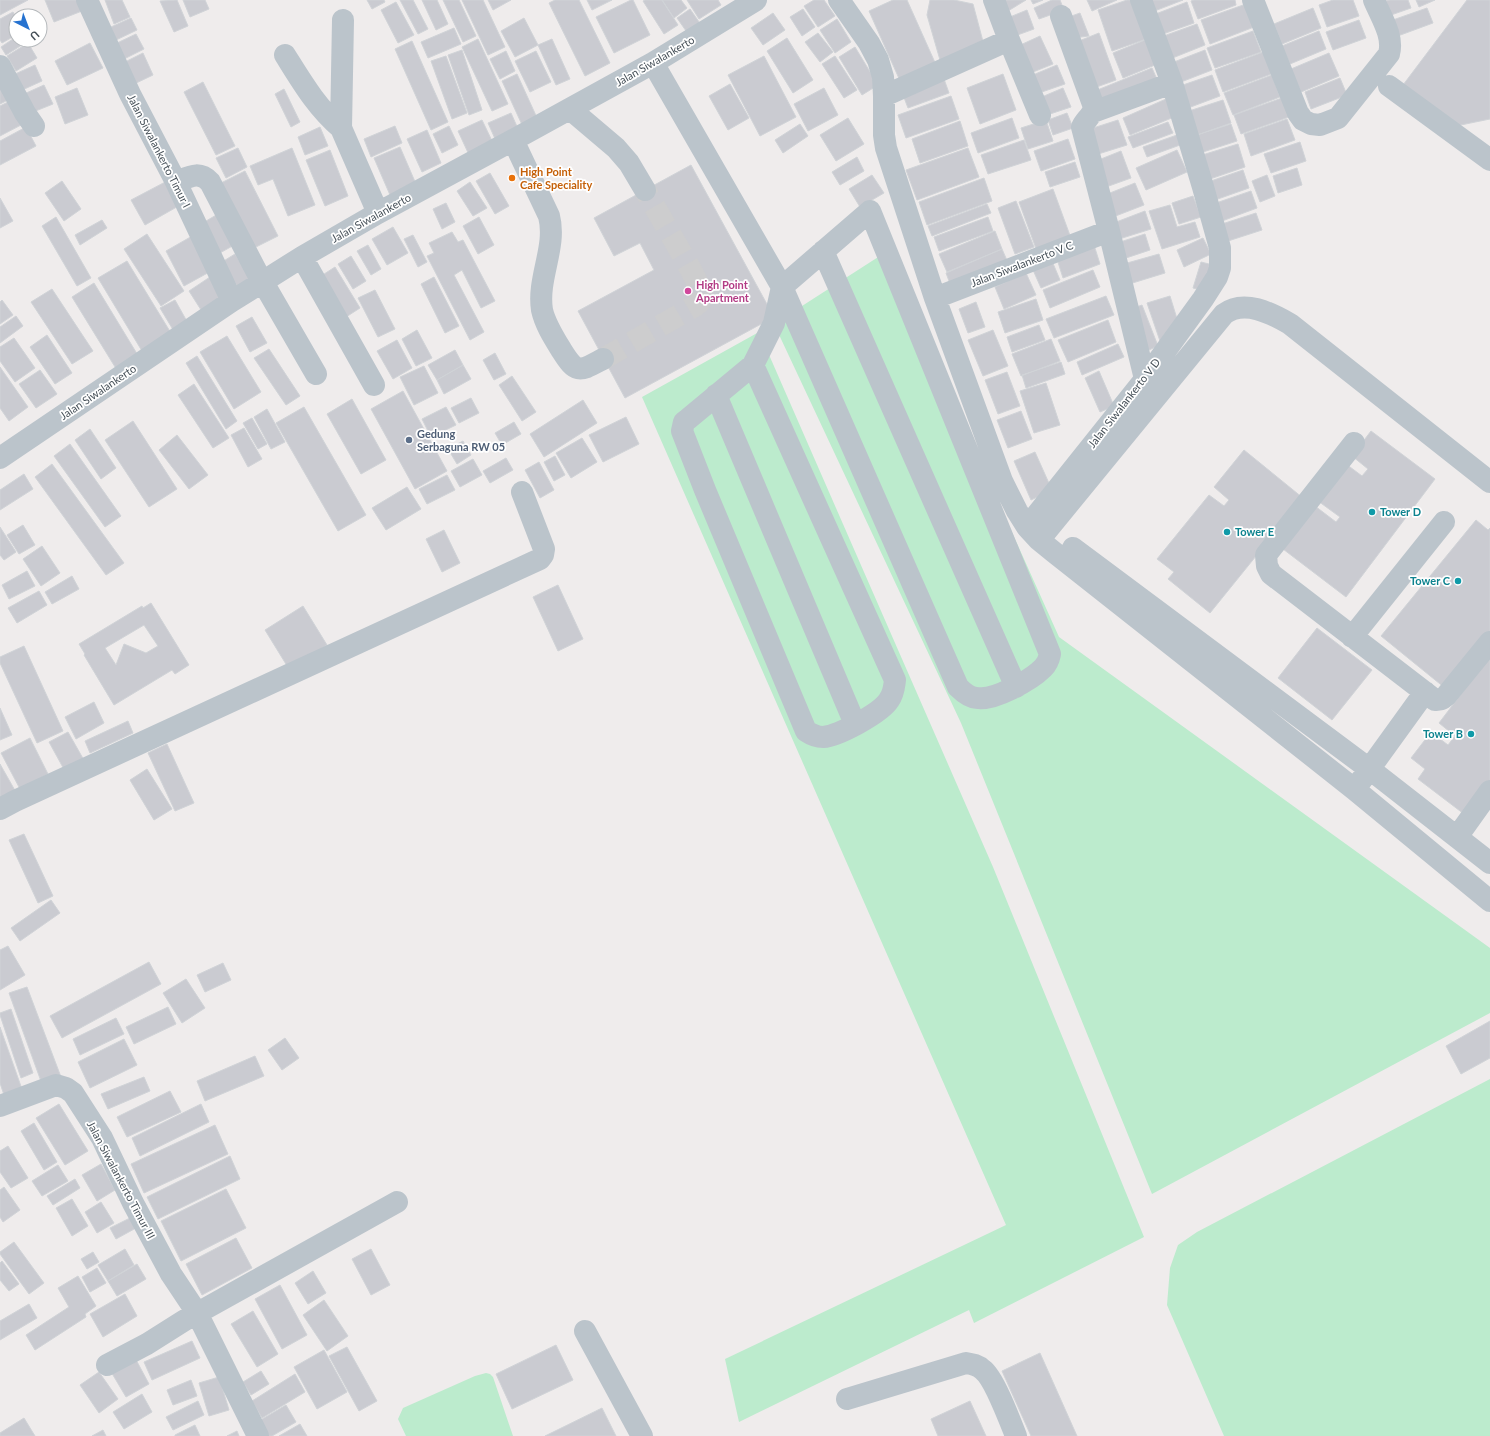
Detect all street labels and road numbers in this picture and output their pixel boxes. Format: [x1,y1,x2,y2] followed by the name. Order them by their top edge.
[613,33,697,88] street label: Jalan Siwalankerto
[125,92,194,210] street label: Jalan Siwalankerto Timur I
[329,190,413,245] street label: Jalan Siwalankerto
[969,238,1075,289] street label: Jalan Siwalankerto V C
[1085,356,1162,450] street label: Jalan Siwalankerto V D
[57,361,138,422] street label: Jalan Siwalankerto
[85,1119,158,1241] street label: Jalan Siwalankerto Timur III

